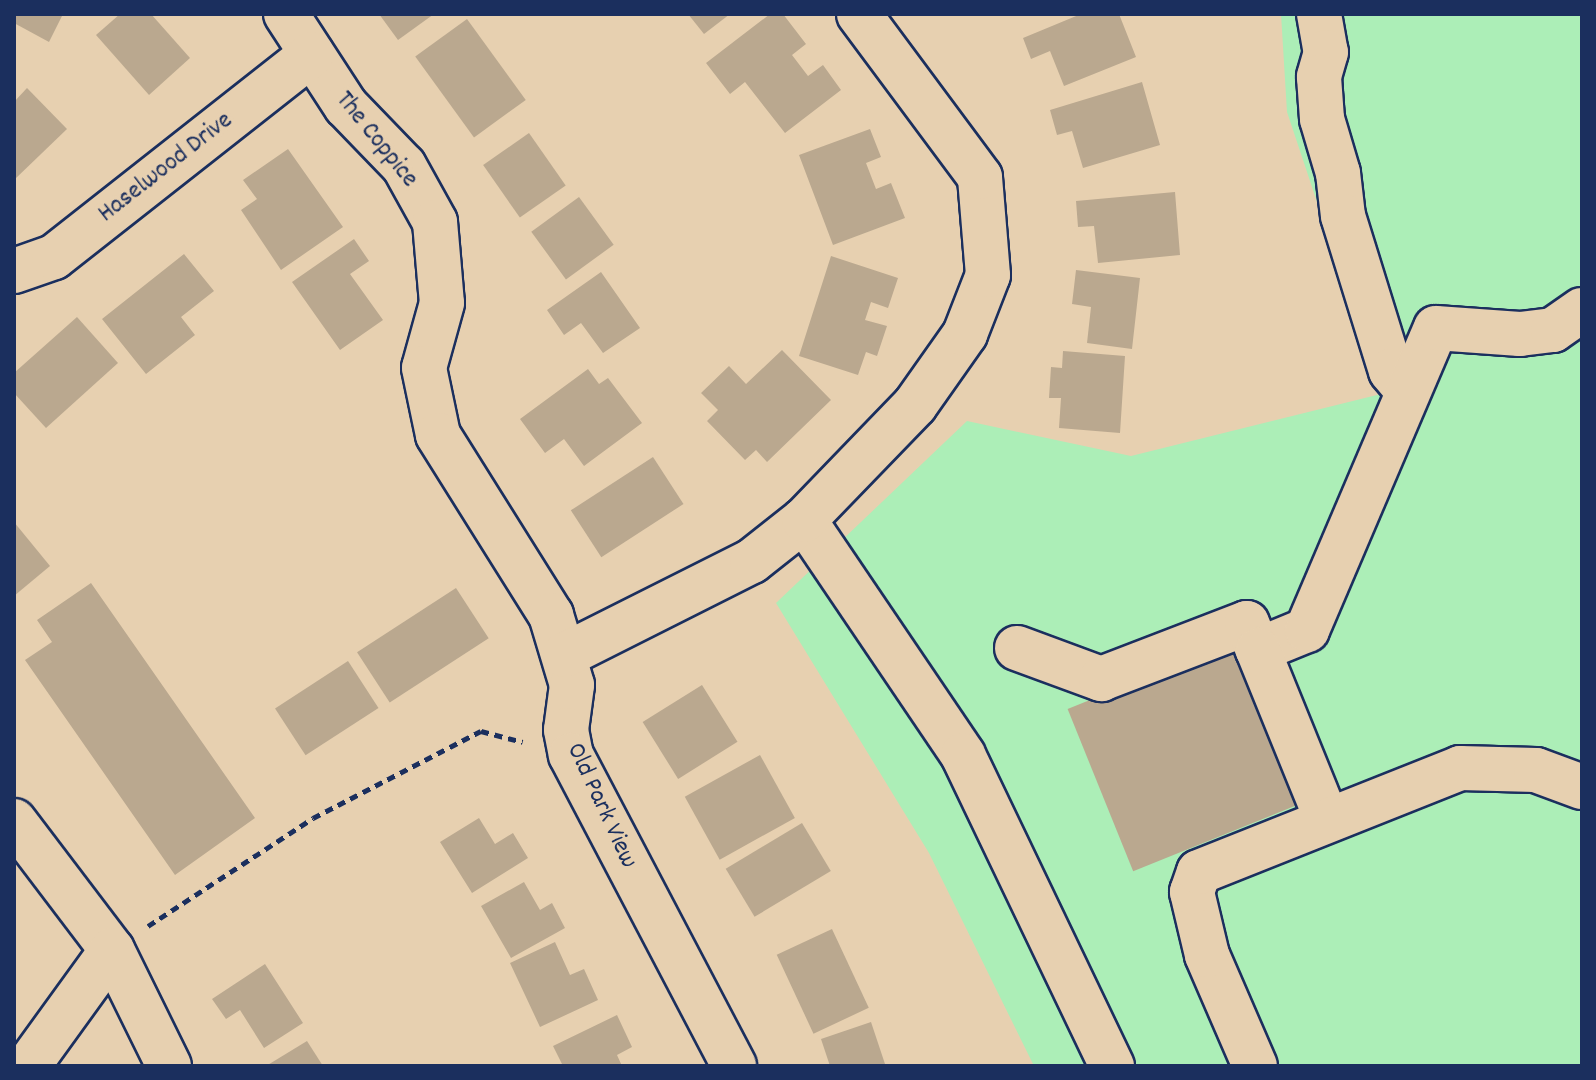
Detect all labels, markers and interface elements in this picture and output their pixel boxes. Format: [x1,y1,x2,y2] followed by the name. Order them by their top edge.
[328,86,424,194] street label: The Coppice
[92,106,240,230] street label: Haselwood Drive
[558,738,644,874] street label: Old Park View

